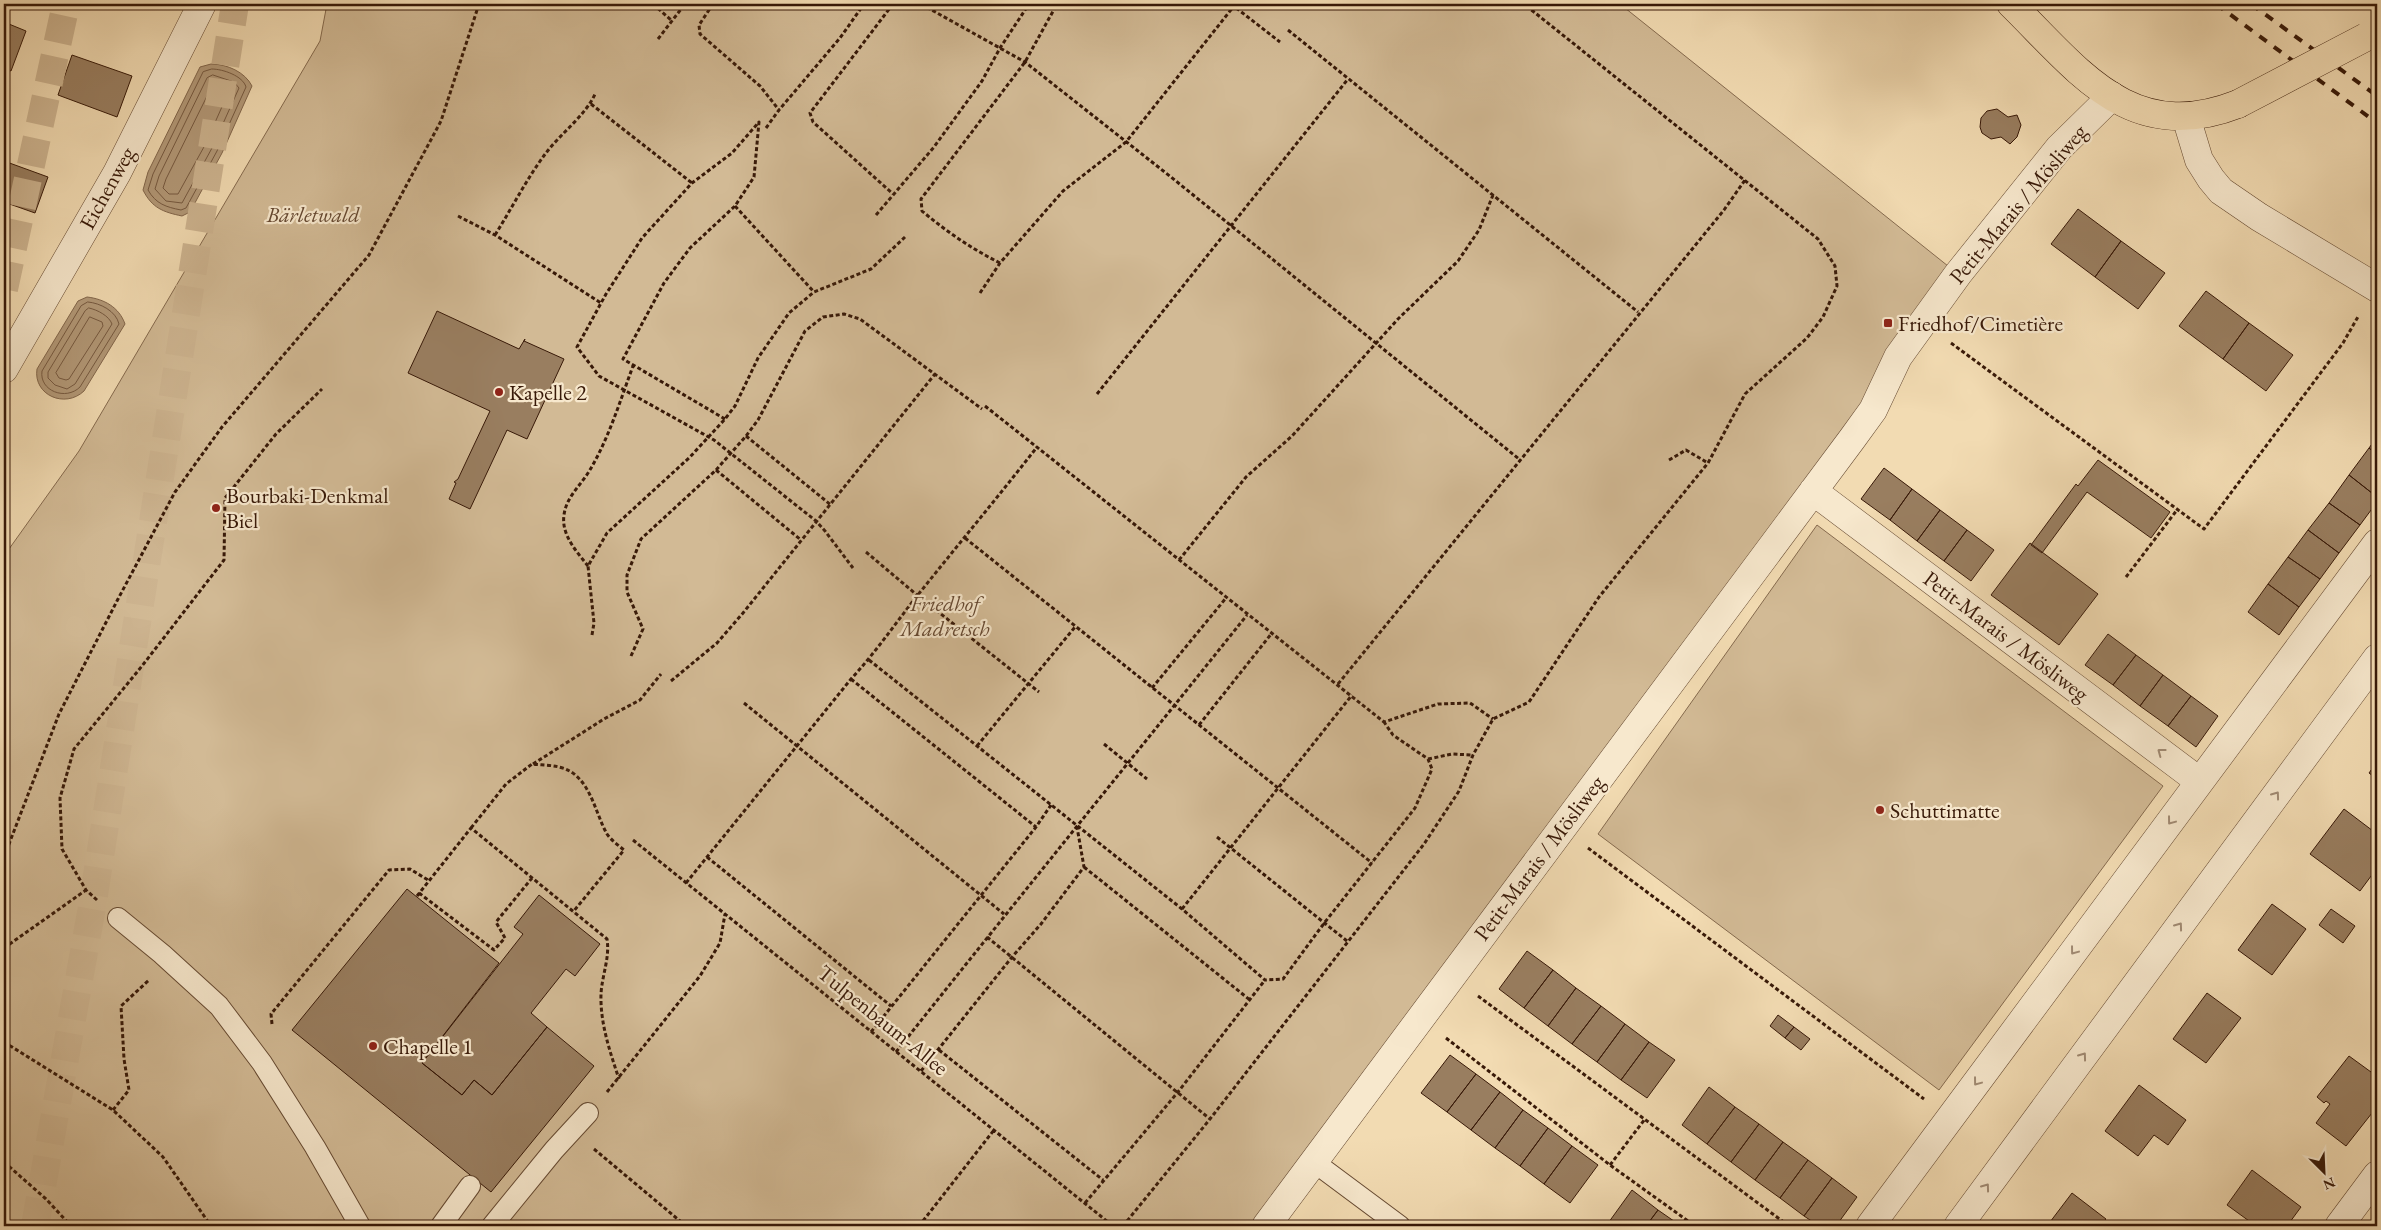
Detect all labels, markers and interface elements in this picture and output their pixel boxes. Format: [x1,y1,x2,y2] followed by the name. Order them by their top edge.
[1943,118,2094,290] street label: Petit-Marais / Mösliweg
[72,141,142,235] street label: Eichenweg
[265,200,360,229] park label: Bärletwald
[1898,309,2063,338] place label: Friedhof/Cimetière
[1882,317,1894,329] marker: Friedhof/Cimetière
[509,378,587,407] place label: Kapelle 2
[493,386,505,398] marker: Kapelle 2
[226,481,388,535] place label: Bourbaki-Denkmal Biel
[210,502,222,514] marker: Bourbaki-Denkmal Biel
[1917,564,2095,708] street label: Petit-Marais / Mösliweg
[898,589,990,643] park label: Friedhof Madretsch
[2157,749,2167,758] one-way arrow
[1467,769,1611,947] street label: Petit-Marais / Mösliweg
[2270,791,2279,801] one-way arrow
[1890,796,2000,825] place label: Schuttimatte
[1874,804,1886,816] marker: Schuttimatte
[2168,815,2176,824] one-way arrow
[2173,922,2183,931] one-way arrow
[2071,945,2080,955] one-way arrow
[812,958,955,1082] street label: Tulpenbaum-Allee
[383,1032,473,1061] place label: Chapelle 1
[367,1040,379,1052] marker: Chapelle 1
[2077,1052,2086,1062] one-way arrow
[1974,1076,1983,1086] one-way arrow
[2298,1148,2348,1198] north arrow
[2320,1173,2338,1195] text: N
[1981,1184,1989,1193] one-way arrow

